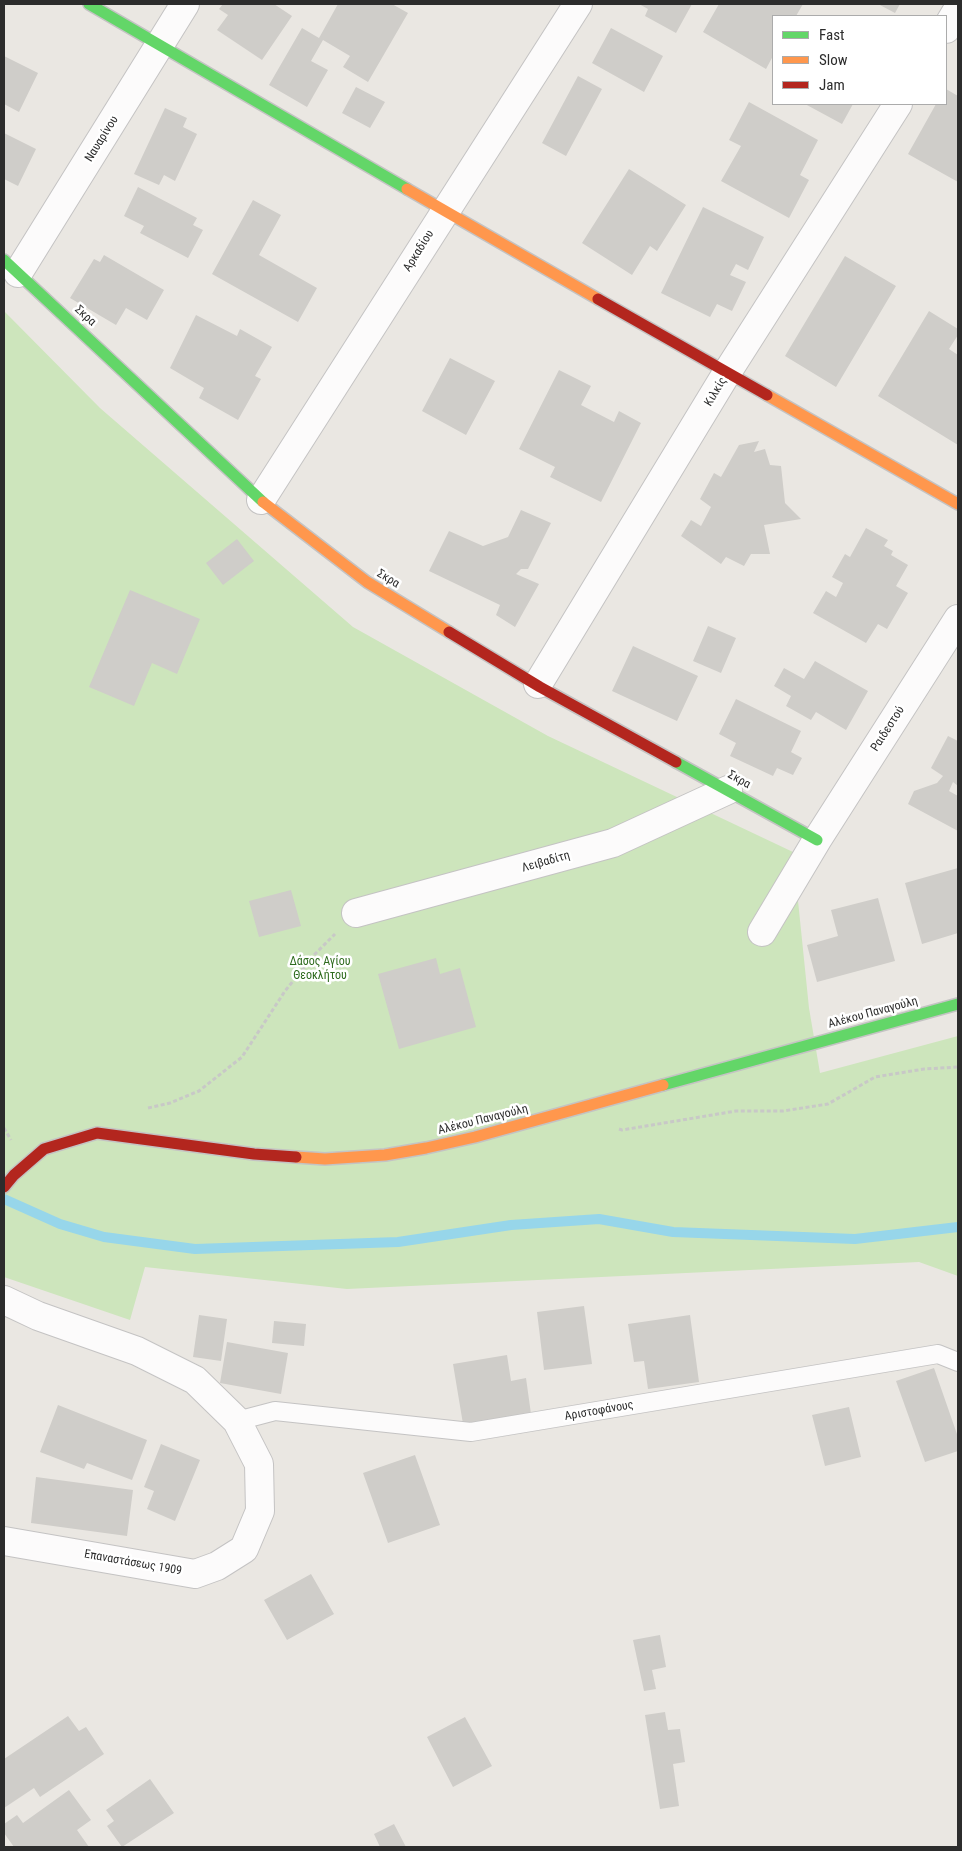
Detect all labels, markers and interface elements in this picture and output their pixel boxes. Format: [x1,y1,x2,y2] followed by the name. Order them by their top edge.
[772,15,947,105] legend
[819,26,844,44] text: Fast
[819,51,848,69] text: Slow
[819,76,845,94] text: Jam
[82,113,122,165] street label: Ναυαρίνου
[401,228,437,274] street label: Αρκαδίου
[71,303,99,329] street label: Σκρα
[702,375,730,409] street label: Κιλκίς
[374,567,402,591] street label: Σκρα
[868,704,908,754] street label: Ραιδεστού
[725,768,753,792] street label: Σκρα
[520,848,572,876] street label: Λειβαδίτη
[289,955,351,983] park label: Δάσος Αγίου Θεοκλήτου
[827,994,919,1032] street label: Αλέκου Παναγούλη
[437,1102,529,1138] street label: Αλέκου Παναγούλη
[563,1398,635,1424] street label: Αριστοφάνους
[83,1547,183,1579] street label: Επαναστάσεως 1909

